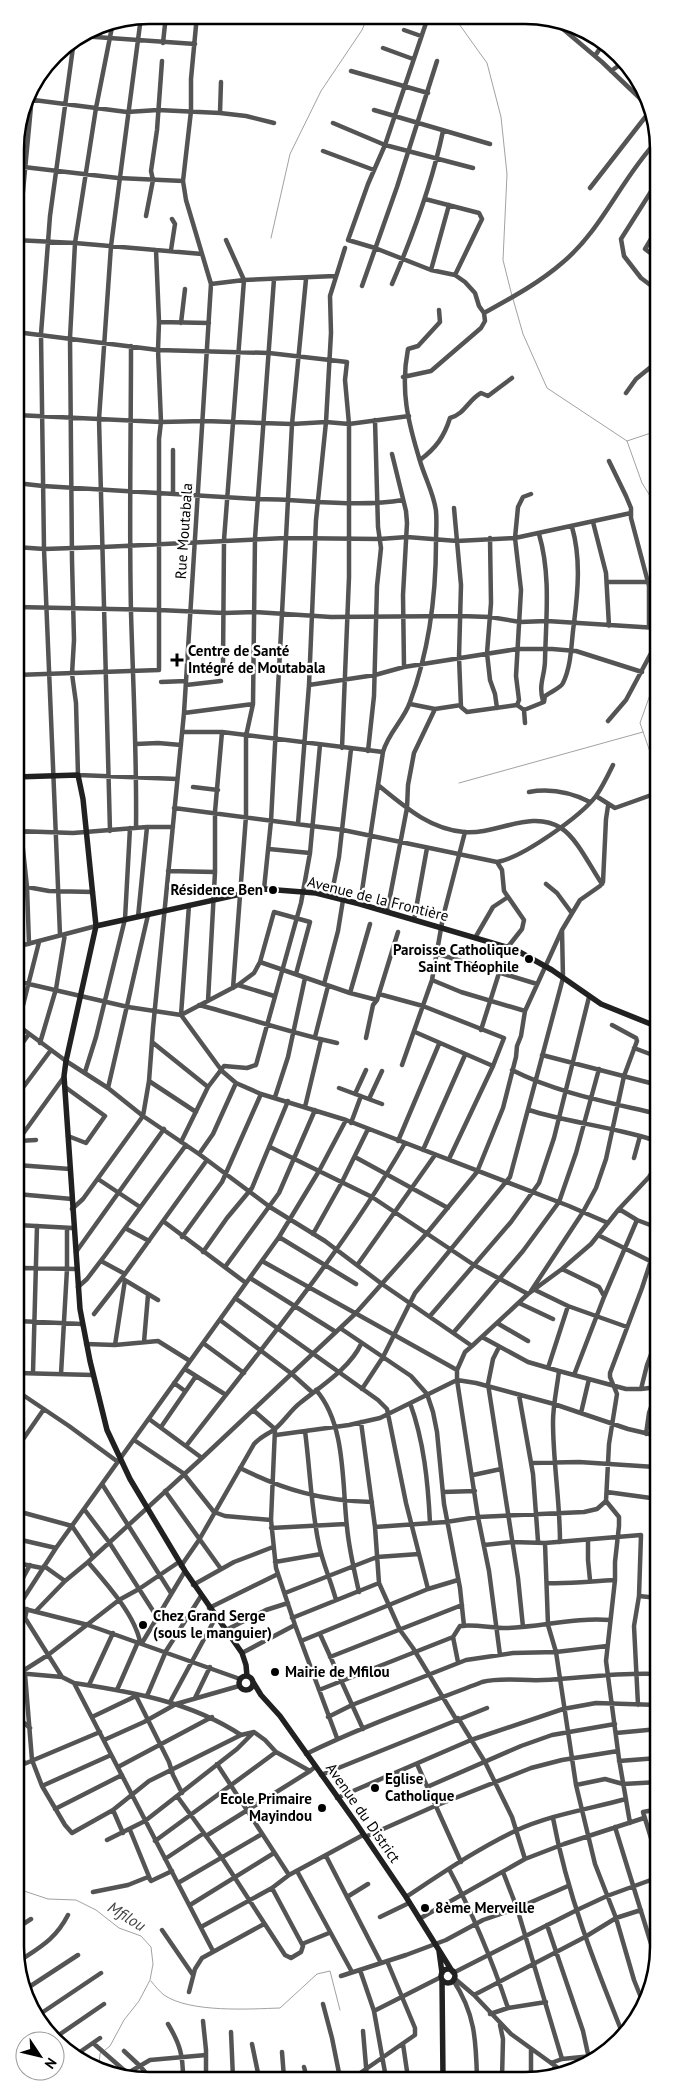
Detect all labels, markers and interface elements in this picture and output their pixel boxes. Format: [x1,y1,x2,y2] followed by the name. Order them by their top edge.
[171,482,196,580] street label: Rue Moutabala
[188,641,326,677] place label: Centre de Santé Intégré de Moutabala
[170,653,184,667] marker: Centre de Santé Intégré de Moutabala
[306,872,451,925] street label: Avenue de la Frontière
[171,880,263,899] place label: Résidence Ben
[267,884,279,896] marker: Résidence Ben
[393,940,519,976] place label: Paroisse Catholique Saint Théophile
[523,953,535,965] marker: Paroisse Catholique Saint Théophile
[153,1606,272,1642] place label: Chez Grand Serge (sous le manguier)
[137,1619,149,1631] marker: Chez Grand Serge (sous le manguier)
[285,1662,390,1681] place label: Mairie de Mfilou
[269,1666,281,1678] marker: Mairie de Mfilou
[322,1759,405,1866] street label: Avenue du District
[385,1769,455,1805] place label: Eglise Catholique
[369,1782,381,1794] marker: Eglise Catholique
[220,1789,312,1825] place label: Ecole Primaire Mayindou
[316,1802,328,1814] marker: Ecole Primaire Mayindou
[104,1897,150,1935] water label: Mfilou
[435,1898,535,1917] place label: 8ème Merveille
[419,1902,431,1914] marker: 8ème Merveille
[15,2031,65,2081] north arrow
[41,2055,61,2072] text: N

